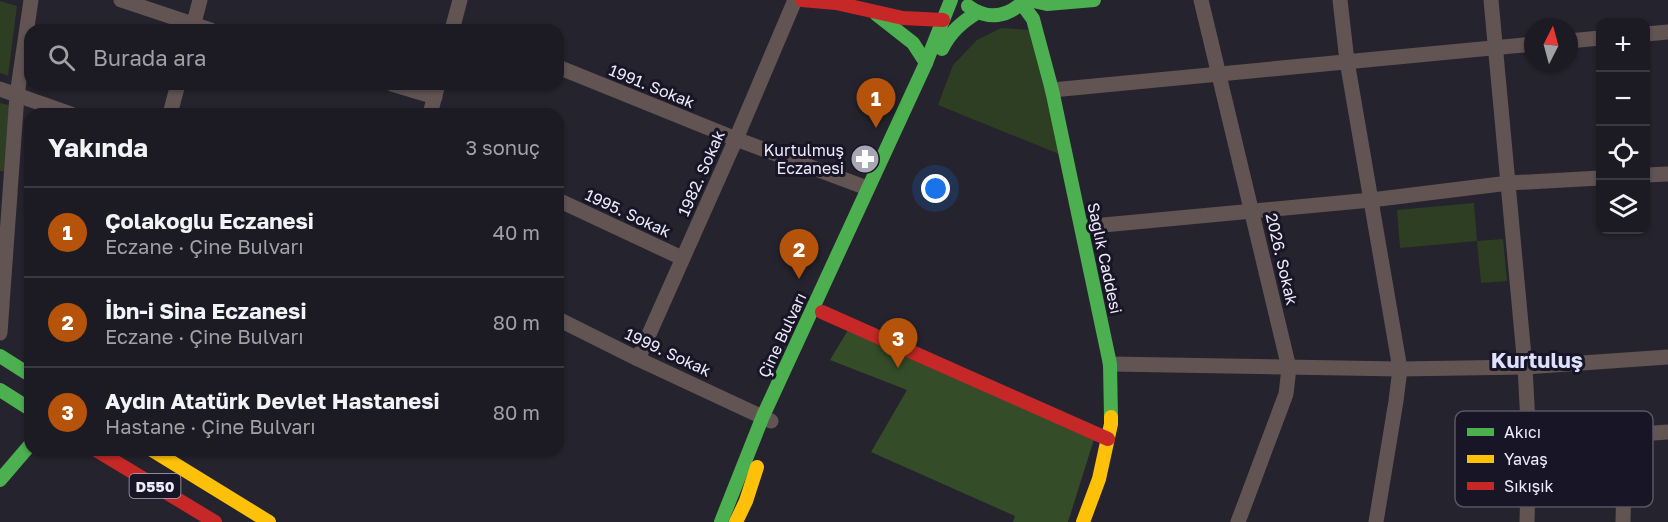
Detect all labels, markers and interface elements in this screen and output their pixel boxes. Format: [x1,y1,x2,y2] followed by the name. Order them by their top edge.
[1524,18,1578,72] north arrow
[1596,18,1650,234] map controls
[1596,18,1650,72] button: +
[24,24,564,90] search box
[45,41,78,74] icon: search
[93,44,207,71] text: Burada ara
[606,60,698,112] street label: 1991. Sokak
[1596,72,1650,126] button: −
[856,78,896,128] pin: 1
[1596,126,1650,180] button: locate
[673,127,729,219] street label: 1982. Sokak
[48,132,148,163] text: Yakında
[465,135,540,159] text: 3 sonuç
[764,140,844,178] place label: Kurtulmuş Eczanesi
[849,143,881,175] pharmacy icon: Kurtulmuş Eczanesi
[921,174,950,203] your location
[1596,180,1650,234] button: layers
[582,184,674,242] street label: 1995. Sokak
[1083,201,1127,315] street label: Sağlık Caddesi
[105,207,314,234] text: Çolakoğlu Eczanesi
[1262,211,1302,307] street label: 2026. Sokak
[62,220,73,244] text: 1
[493,220,540,244] text: 40 m
[780,230,818,279] pin: 2
[105,234,304,258] text: Eczane · Çine Bulvarı
[754,289,810,381] street label: Çine Bulvarı
[105,297,306,324] text: İbn-i Sina Eczanesi
[61,310,74,334] text: 2
[493,310,540,334] text: 80 m
[878,318,918,368] pin: 3
[622,323,714,381] street label: 1999. Sokak
[105,324,304,348] text: Eczane · Çine Bulvarı
[1491,346,1583,373] district label: Kurtuluş
[105,387,440,414] text: Aydın Atatürk Devlet Hastanesi
[61,400,74,424] text: 3
[493,400,540,424] text: 80 m
[1455,411,1653,507] legend
[105,414,316,438] text: Hastane · Çine Bulvarı
[1504,422,1541,442] text: Akıcı
[1504,449,1548,469] text: Yavaş
[130,474,180,498] road number: D550
[1504,476,1554,496] text: Sıkışık

